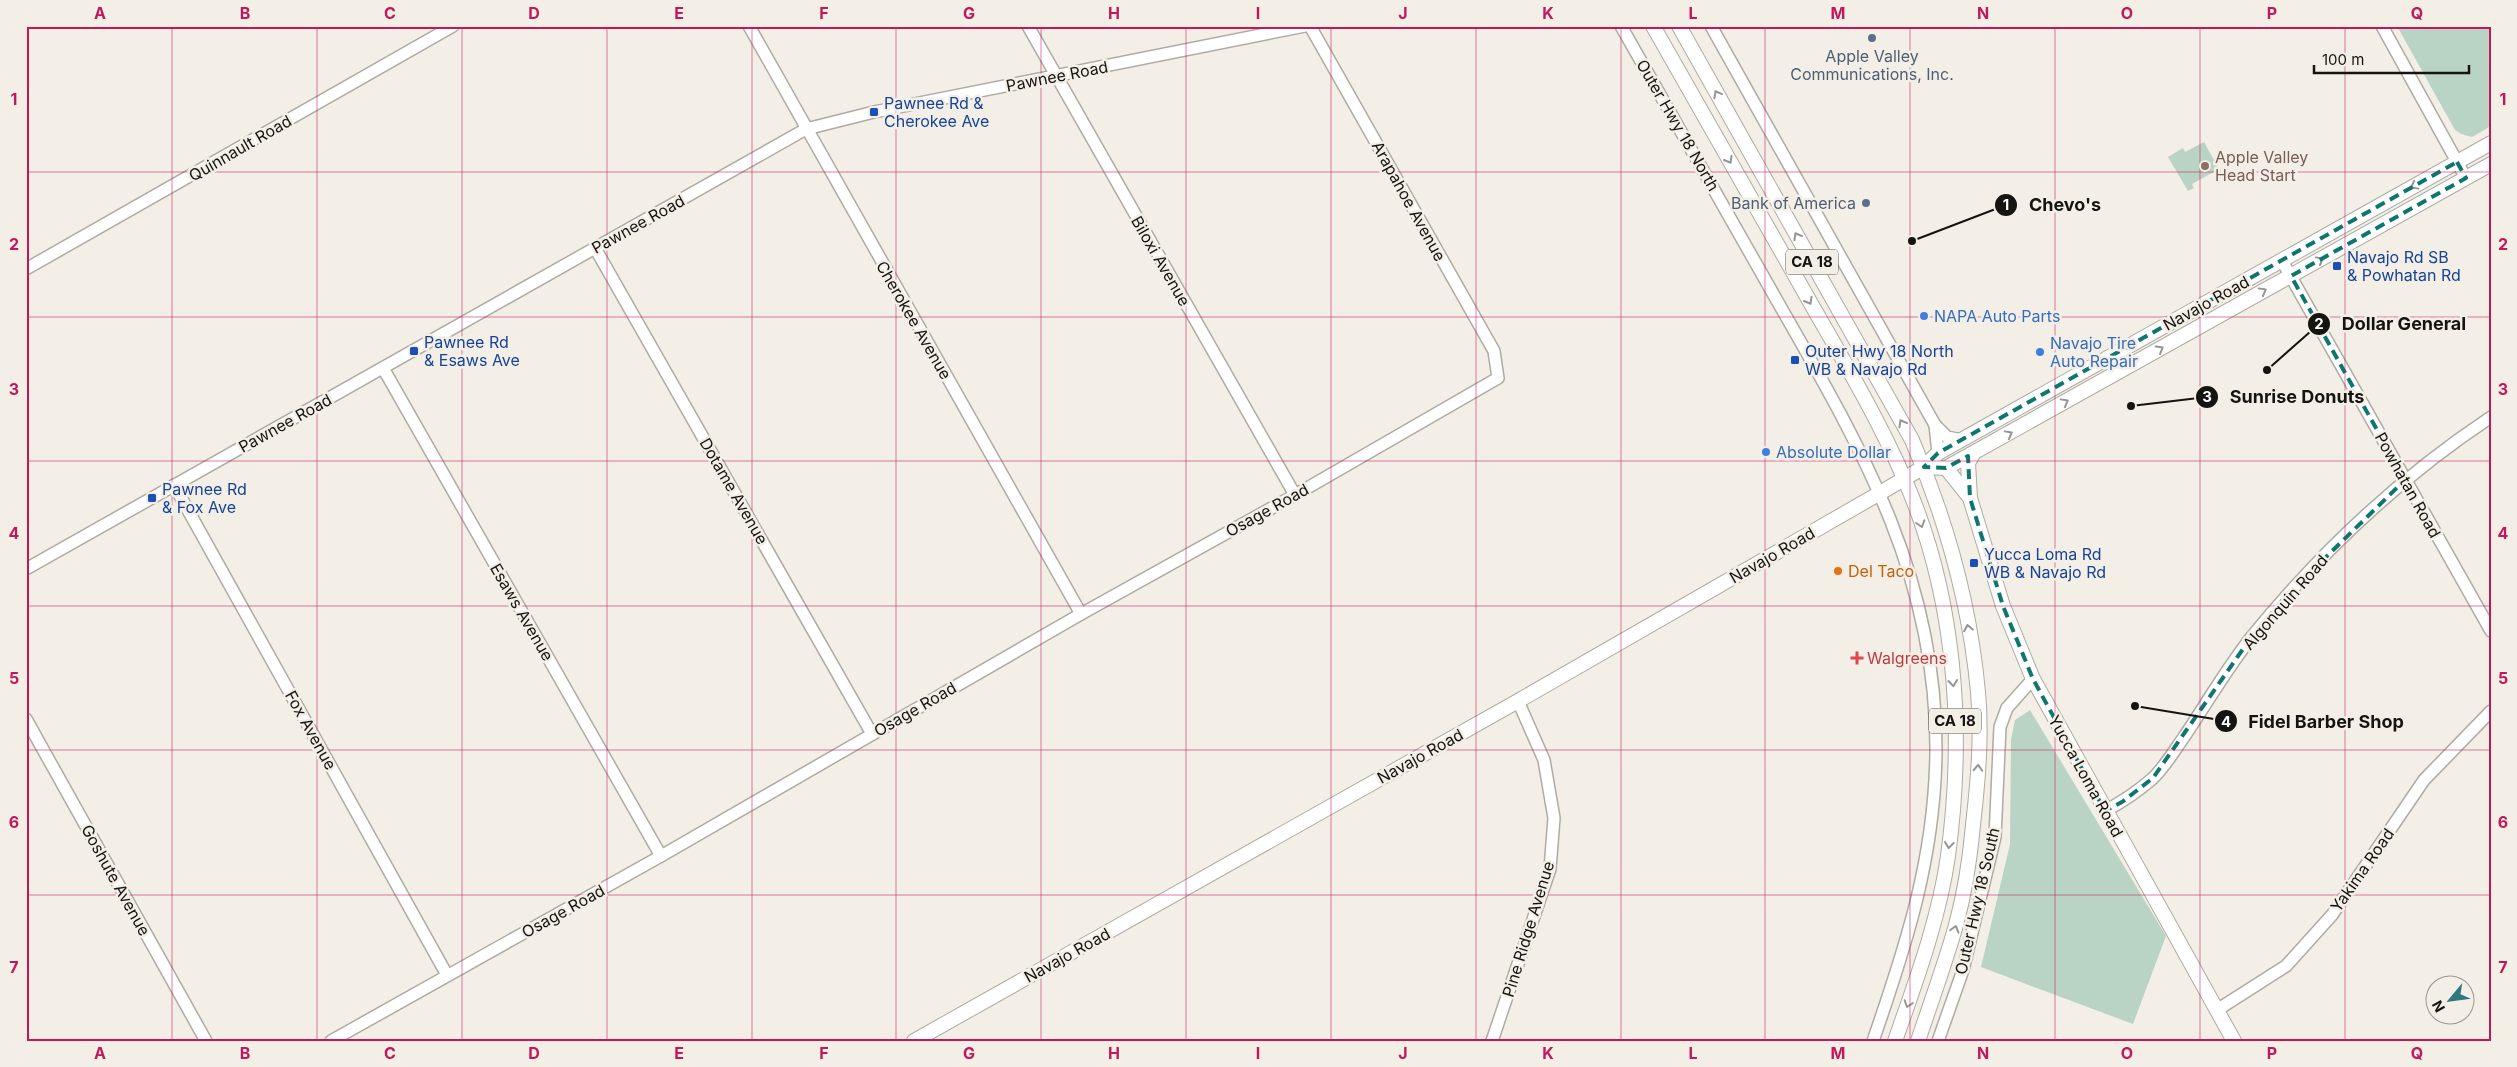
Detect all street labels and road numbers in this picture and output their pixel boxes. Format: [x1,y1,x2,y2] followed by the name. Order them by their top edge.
[1004,56,1110,96] street label: Pawnee Road
[1632,56,1724,194] street label: Outer Hwy 18 North
[185,110,295,186] street label: Quinnault Road
[1368,138,1450,264] street label: Arapahoe Avenue
[588,190,688,258] street label: Pawnee Road
[1127,212,1195,310] street label: Biloxi Avenue
[1786,250,1838,274] road number: CA 18
[872,257,956,383] street label: Cherokee Avenue
[2159,271,2253,335] street label: Navajo Road
[235,389,335,457] street label: Pawnee Road
[2371,429,2445,541] street label: Powhatan Road
[695,434,773,548] street label: Dotame Avenue
[1222,479,1312,541] street label: Osage Road
[1726,523,1818,587] street label: Navajo Road
[2238,550,2332,654] street label: Algonquin Road
[486,560,558,664] street label: Esaws Avenue
[870,677,960,741] street label: Osage Road
[281,687,341,773] street label: Fox Avenue
[1929,708,1981,734] road number: CA 18
[2044,712,2128,840] street label: Yucca Loma Road
[1373,724,1467,788] street label: Navajo Road
[77,821,155,939] street label: Goshute Avenue
[2326,824,2398,916] street label: Yakima Road
[1950,826,2004,976] street label: Outer Hwy 18 South
[1498,859,1558,999] street label: Pine Ridge Avenue
[518,880,608,942] street label: Osage Road
[1020,923,1114,987] street label: Navajo Road

